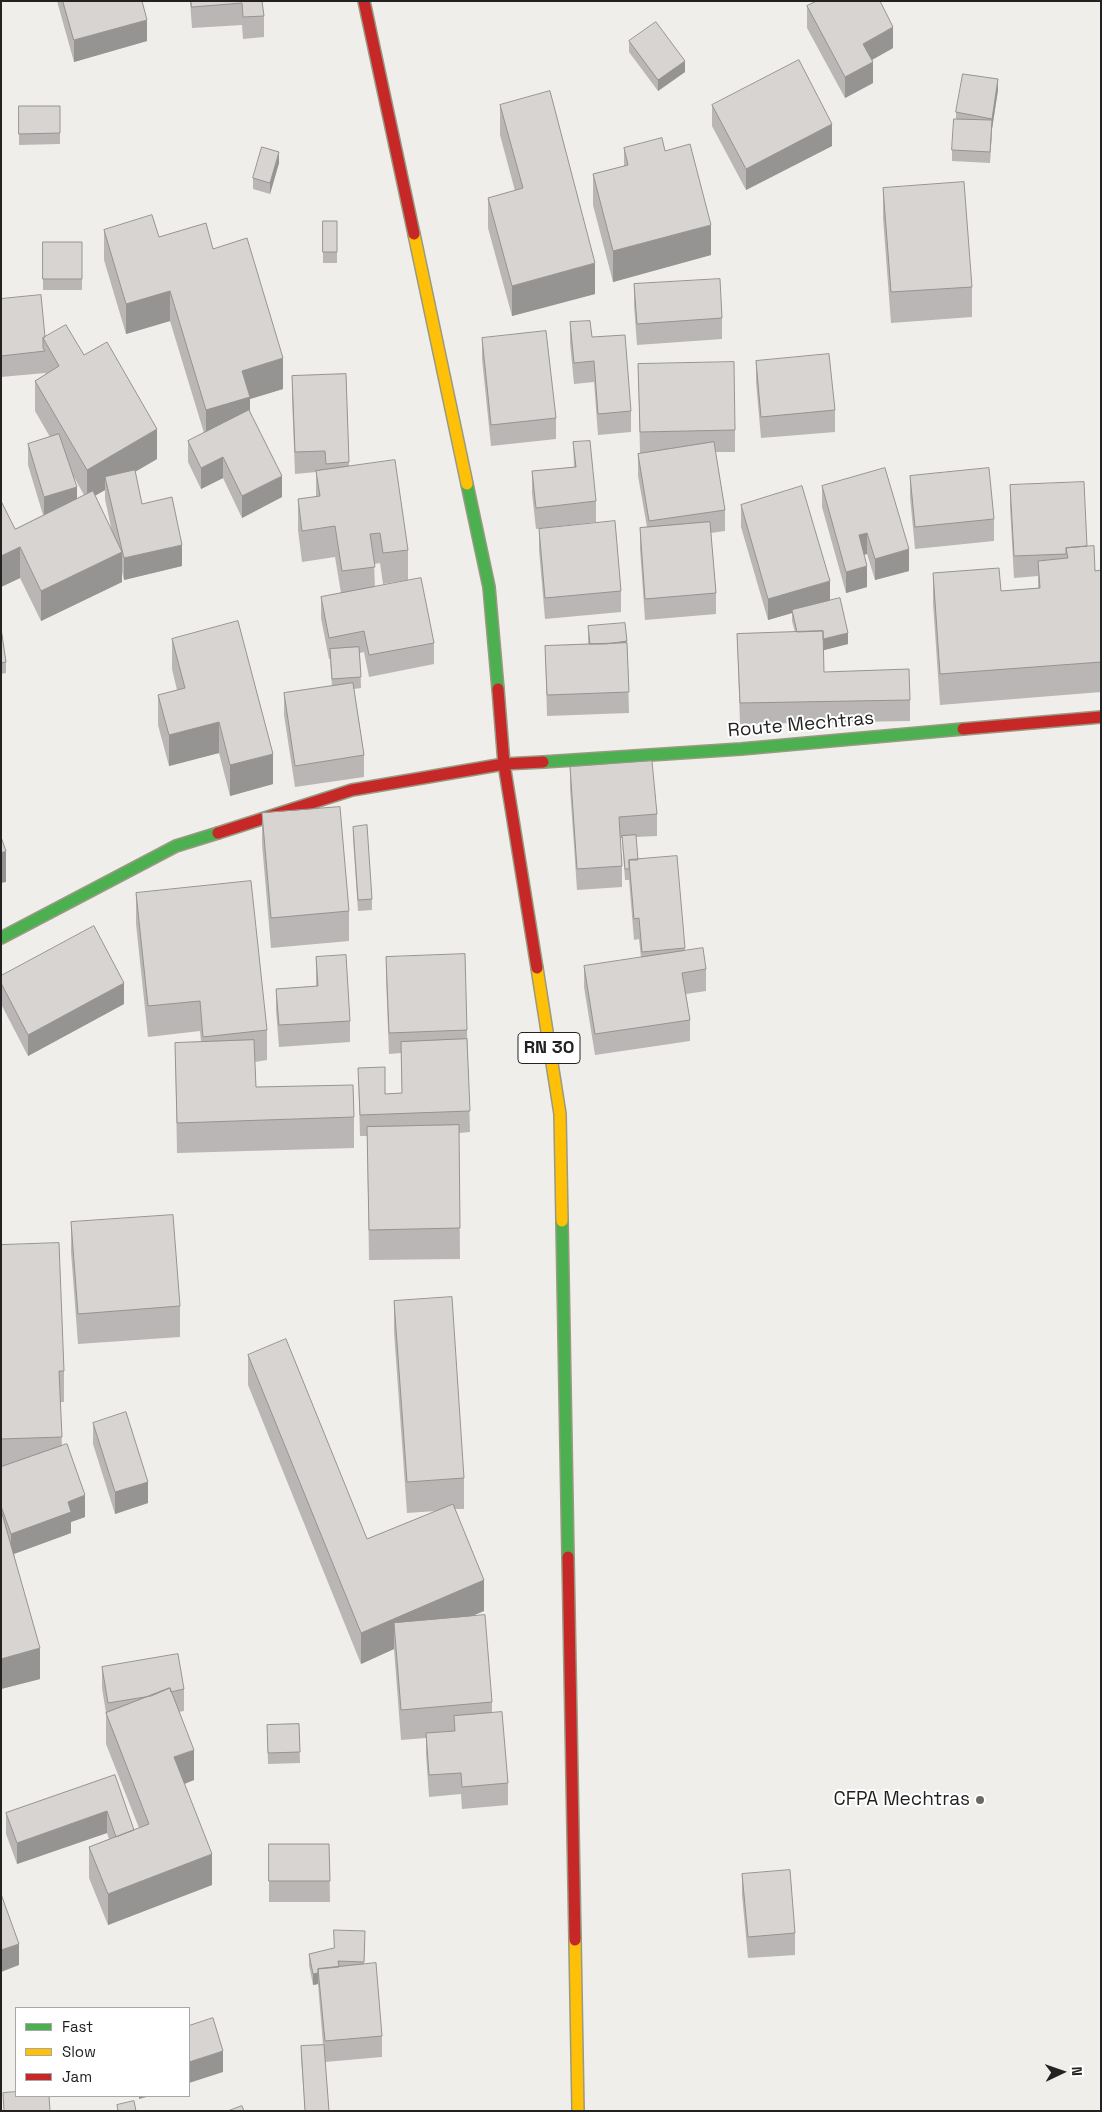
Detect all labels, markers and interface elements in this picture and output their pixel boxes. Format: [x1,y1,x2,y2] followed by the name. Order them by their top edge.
[727,707,875,743] street label: Route Mechtras
[518,1032,580,1064] road number: RN 30
[833,1789,970,1811] place label: CFPA Mechtras
[974,1794,986,1806] marker: CFPA Mechtras
[15,2007,190,2097] legend
[62,2017,93,2036] text: Fast
[62,2042,96,2061] text: Slow
[1037,2047,1087,2097] north arrow
[1068,2066,1086,2076] text: N
[62,2067,92,2086] text: Jam

